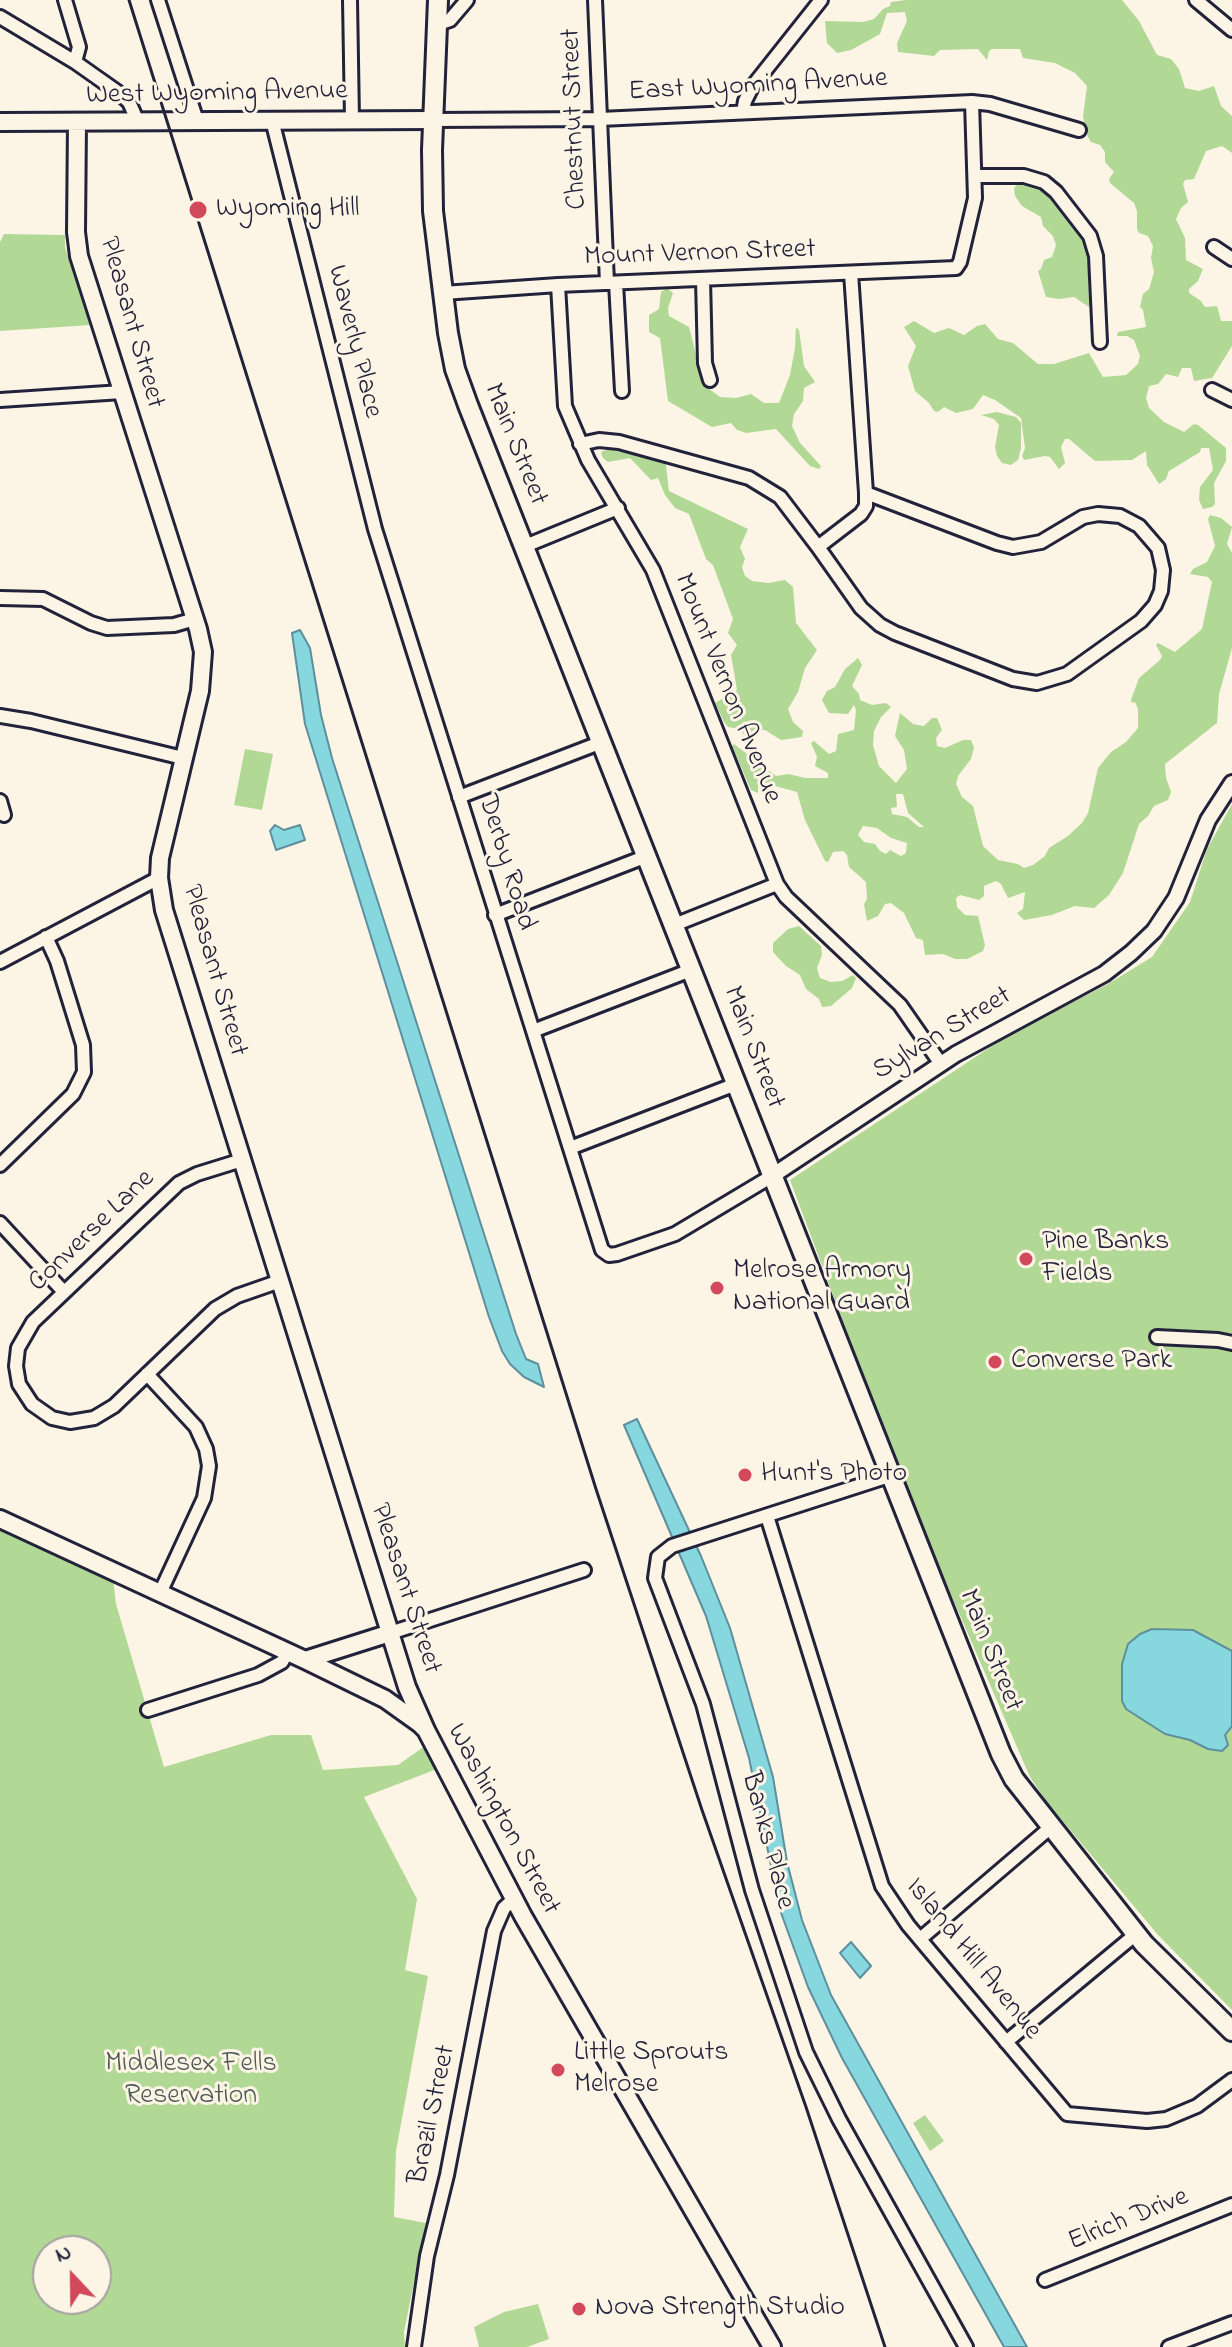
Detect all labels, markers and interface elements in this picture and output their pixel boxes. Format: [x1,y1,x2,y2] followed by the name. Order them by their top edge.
[556,28,596,210] street label: Chestnut Street
[628,63,888,111] street label: East Wyoming Avenue
[86,76,348,114] street label: West Wyoming Avenue
[216,193,360,227] place label: Wyoming Hill
[187,199,209,221] marker: Wyoming Hill
[89,233,171,413] street label: Pleasant Street
[584,234,816,276] street label: Mount Vernon Street
[318,262,388,422] street label: Waverly Place
[474,379,554,511] street label: Main Street
[665,569,787,809] street label: Mount Vernon Avenue
[468,791,542,935] street label: Derby Road
[172,881,254,1061] street label: Pleasant Street
[868,981,1018,1089] street label: Sylvan Street
[713,982,791,1114] street label: Main Street
[23,1164,163,1300] street label: Converse Lane
[1042,1226,1169,1292] place label: Pine Banks Fields
[1017,1250,1035,1268] marker: Pine Banks Fields
[733,1255,911,1321] place label: Melrose Armory National Guard
[708,1279,726,1297] marker: Melrose Armory National Guard
[1011,1345,1172,1379] place label: Converse Park
[986,1353,1004,1371] marker: Converse Park
[761,1458,907,1492] place label: Hunt's Photo
[736,1466,754,1484] marker: Hunt's Photo
[361,1500,447,1678] street label: Pleasant Street
[949,1585,1029,1717] street label: Main Street
[438,1719,566,1921] street label: Washington Street
[732,1769,800,1913] street label: Banks Place
[896,1872,1048,2048] street label: Island Hill Avenue
[574,2037,729,2103] place label: Little Sprouts Melrose
[403,2042,465,2188] street label: Brazil Street
[105,2048,277,2114] park label: Middlesex Fells Reservation
[549,2061,567,2079] marker: Little Sprouts Melrose
[1064,2182,1194,2260] street label: Elrich Drive
[32,2235,112,2315] north arrow
[51,2237,77,2272] text: N
[595,2292,845,2326] place label: Nova Strength Studio
[570,2300,588,2318] marker: Nova Strength Studio

